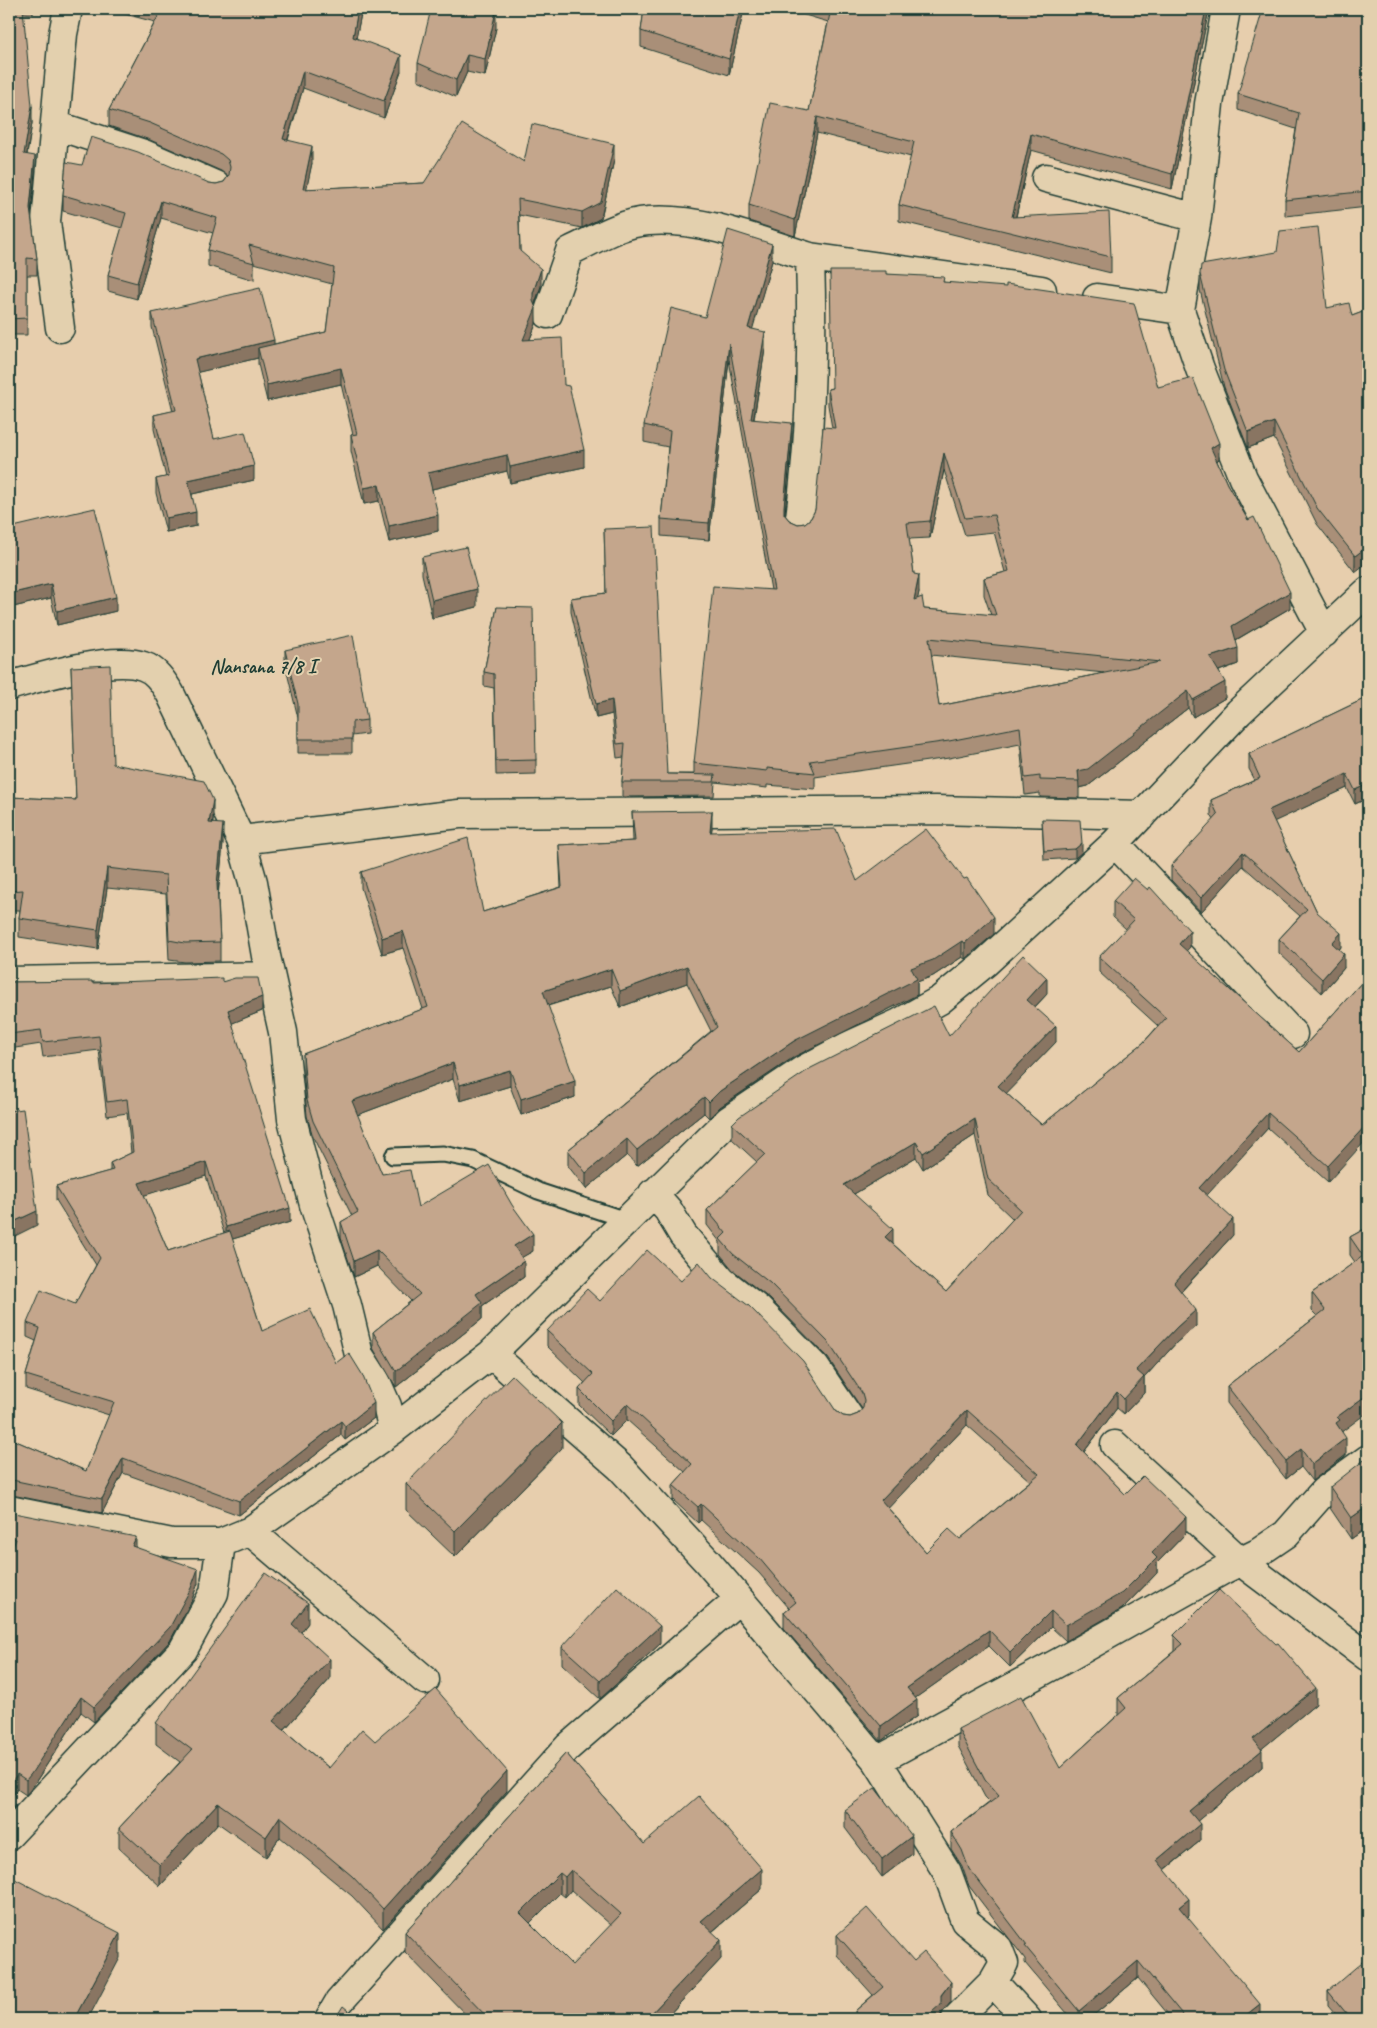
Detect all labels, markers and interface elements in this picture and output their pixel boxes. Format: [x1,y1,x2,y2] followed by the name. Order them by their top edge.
[210,654,321,679] district label: Nansana 7/8 I

